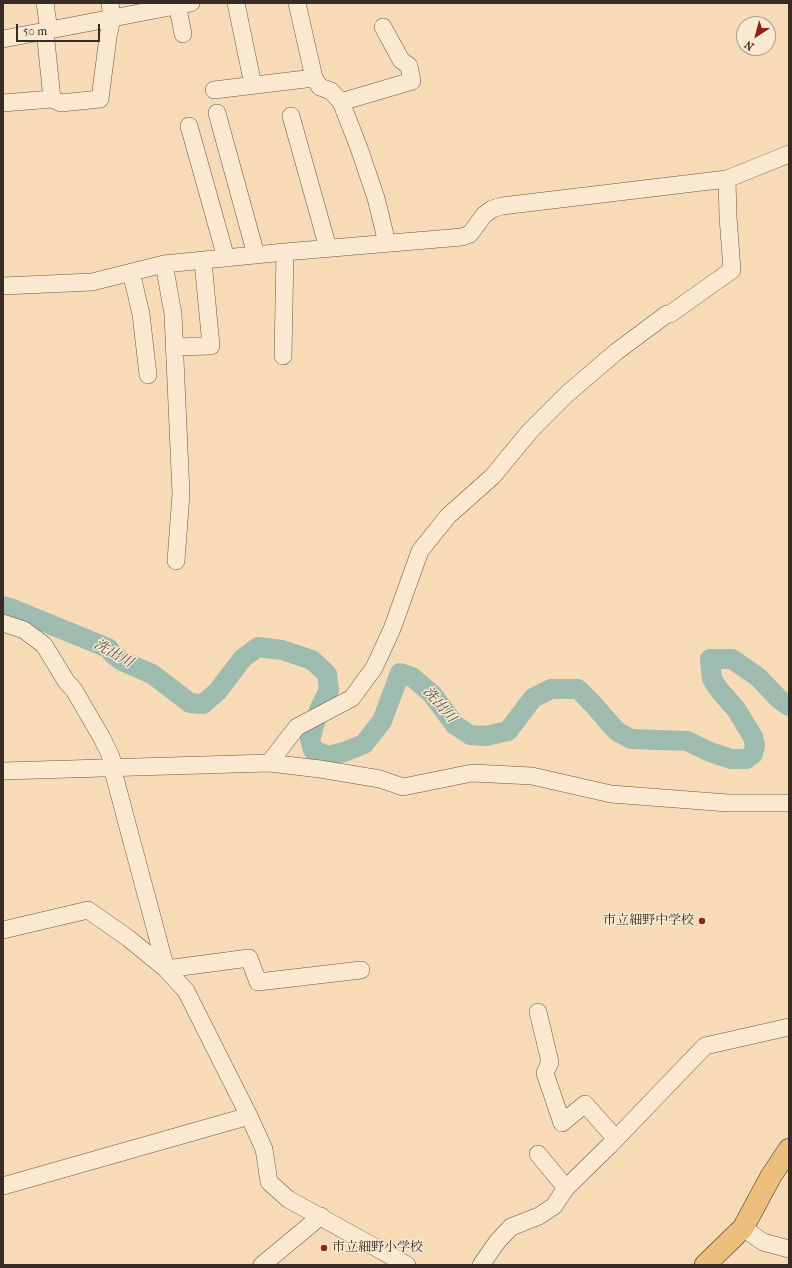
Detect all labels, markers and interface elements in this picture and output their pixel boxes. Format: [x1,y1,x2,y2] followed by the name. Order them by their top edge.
[18,16,102,42] scale bar
[736,16,776,56] north arrow
[23,24,47,38] text: 50 m
[742,38,756,53] text: N
[91,636,135,672] water label: 洗出川
[419,684,459,726] water label: 洗出川
[603,913,694,929] place label: 市立細野中学校
[697,916,707,926] marker: 市立細野中学校
[332,1240,423,1256] place label: 市立細野小学校
[319,1243,329,1253] marker: 市立細野小学校

